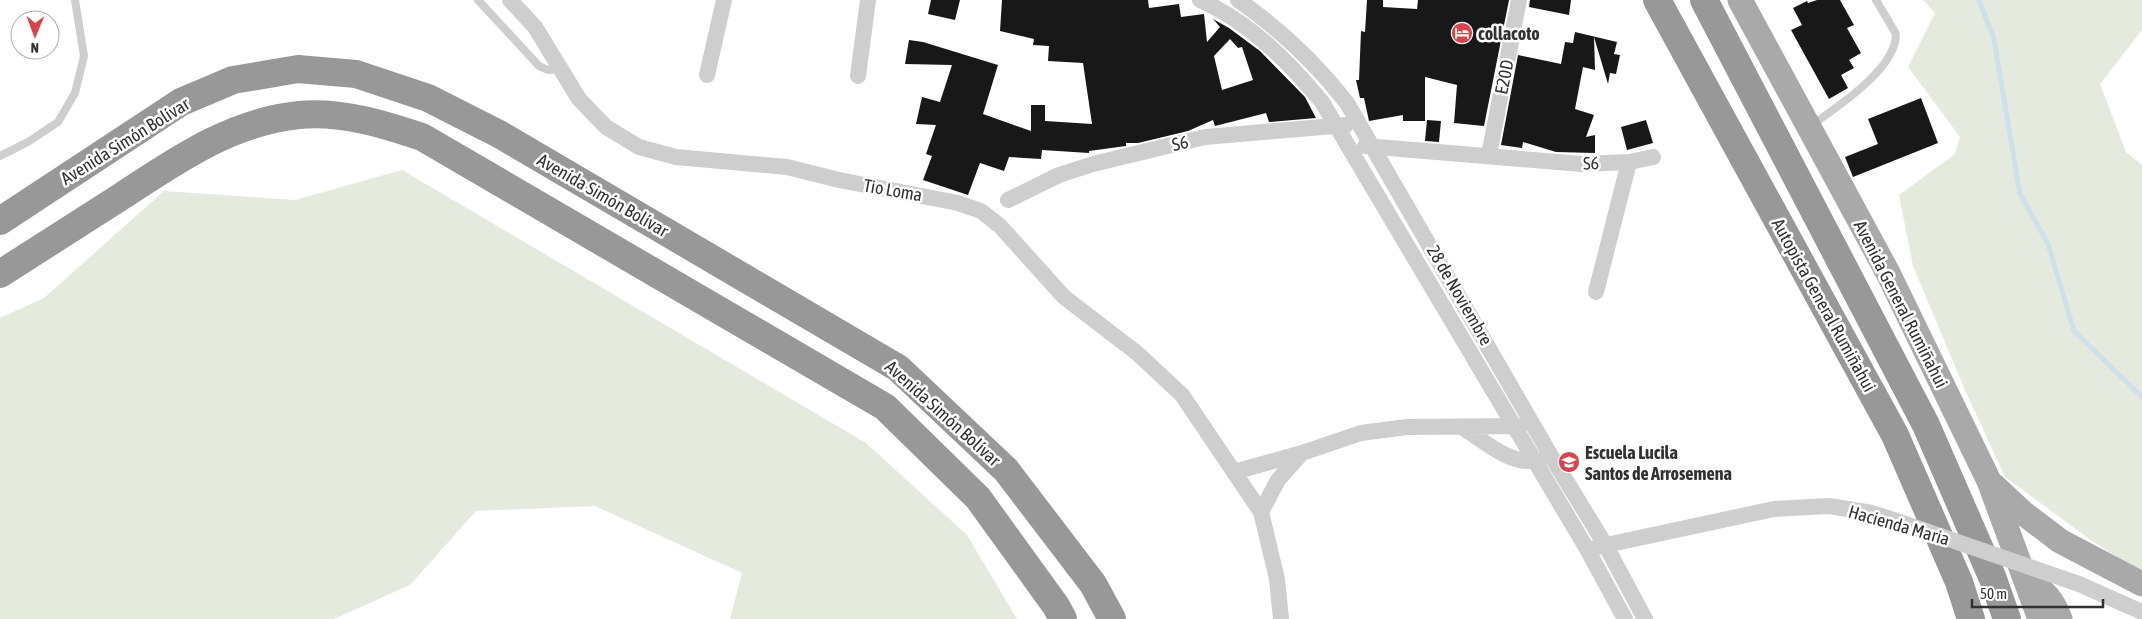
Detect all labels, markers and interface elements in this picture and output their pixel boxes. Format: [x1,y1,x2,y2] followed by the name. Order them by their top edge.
[10,10,60,60] north arrow
[1450,21,1474,45] hotel icon: collacoto
[1478,23,1540,44] place label: collacoto
[31,40,39,56] text: N
[1490,58,1518,96] street label: E20D
[57,93,194,189] street label: Avenida Simón Bolívar
[1170,131,1190,155] street label: S6
[534,149,673,241] street label: Avenida Simón Bolívar
[1583,152,1599,174] street label: S6
[862,175,924,205] street label: Tio Loma
[1768,215,1880,395] street label: Autopista General Rumiñahui
[1850,217,1952,391] street label: Avenida General Rumiñahui
[1423,241,1497,349] street label: 28 de Noviembre
[881,356,1005,471] street label: Avenida Simón Bolívar
[1585,442,1732,484] place label: Escuela Lucila Santos de Arrosemena
[1557,450,1581,474] school or university icon: Escuela Lucila Santos de Arrosemena
[1846,501,1952,549] street label: Hacienda Maria
[1972,576,2103,608] scale bar
[1980,585,2007,602] text: 50 m

